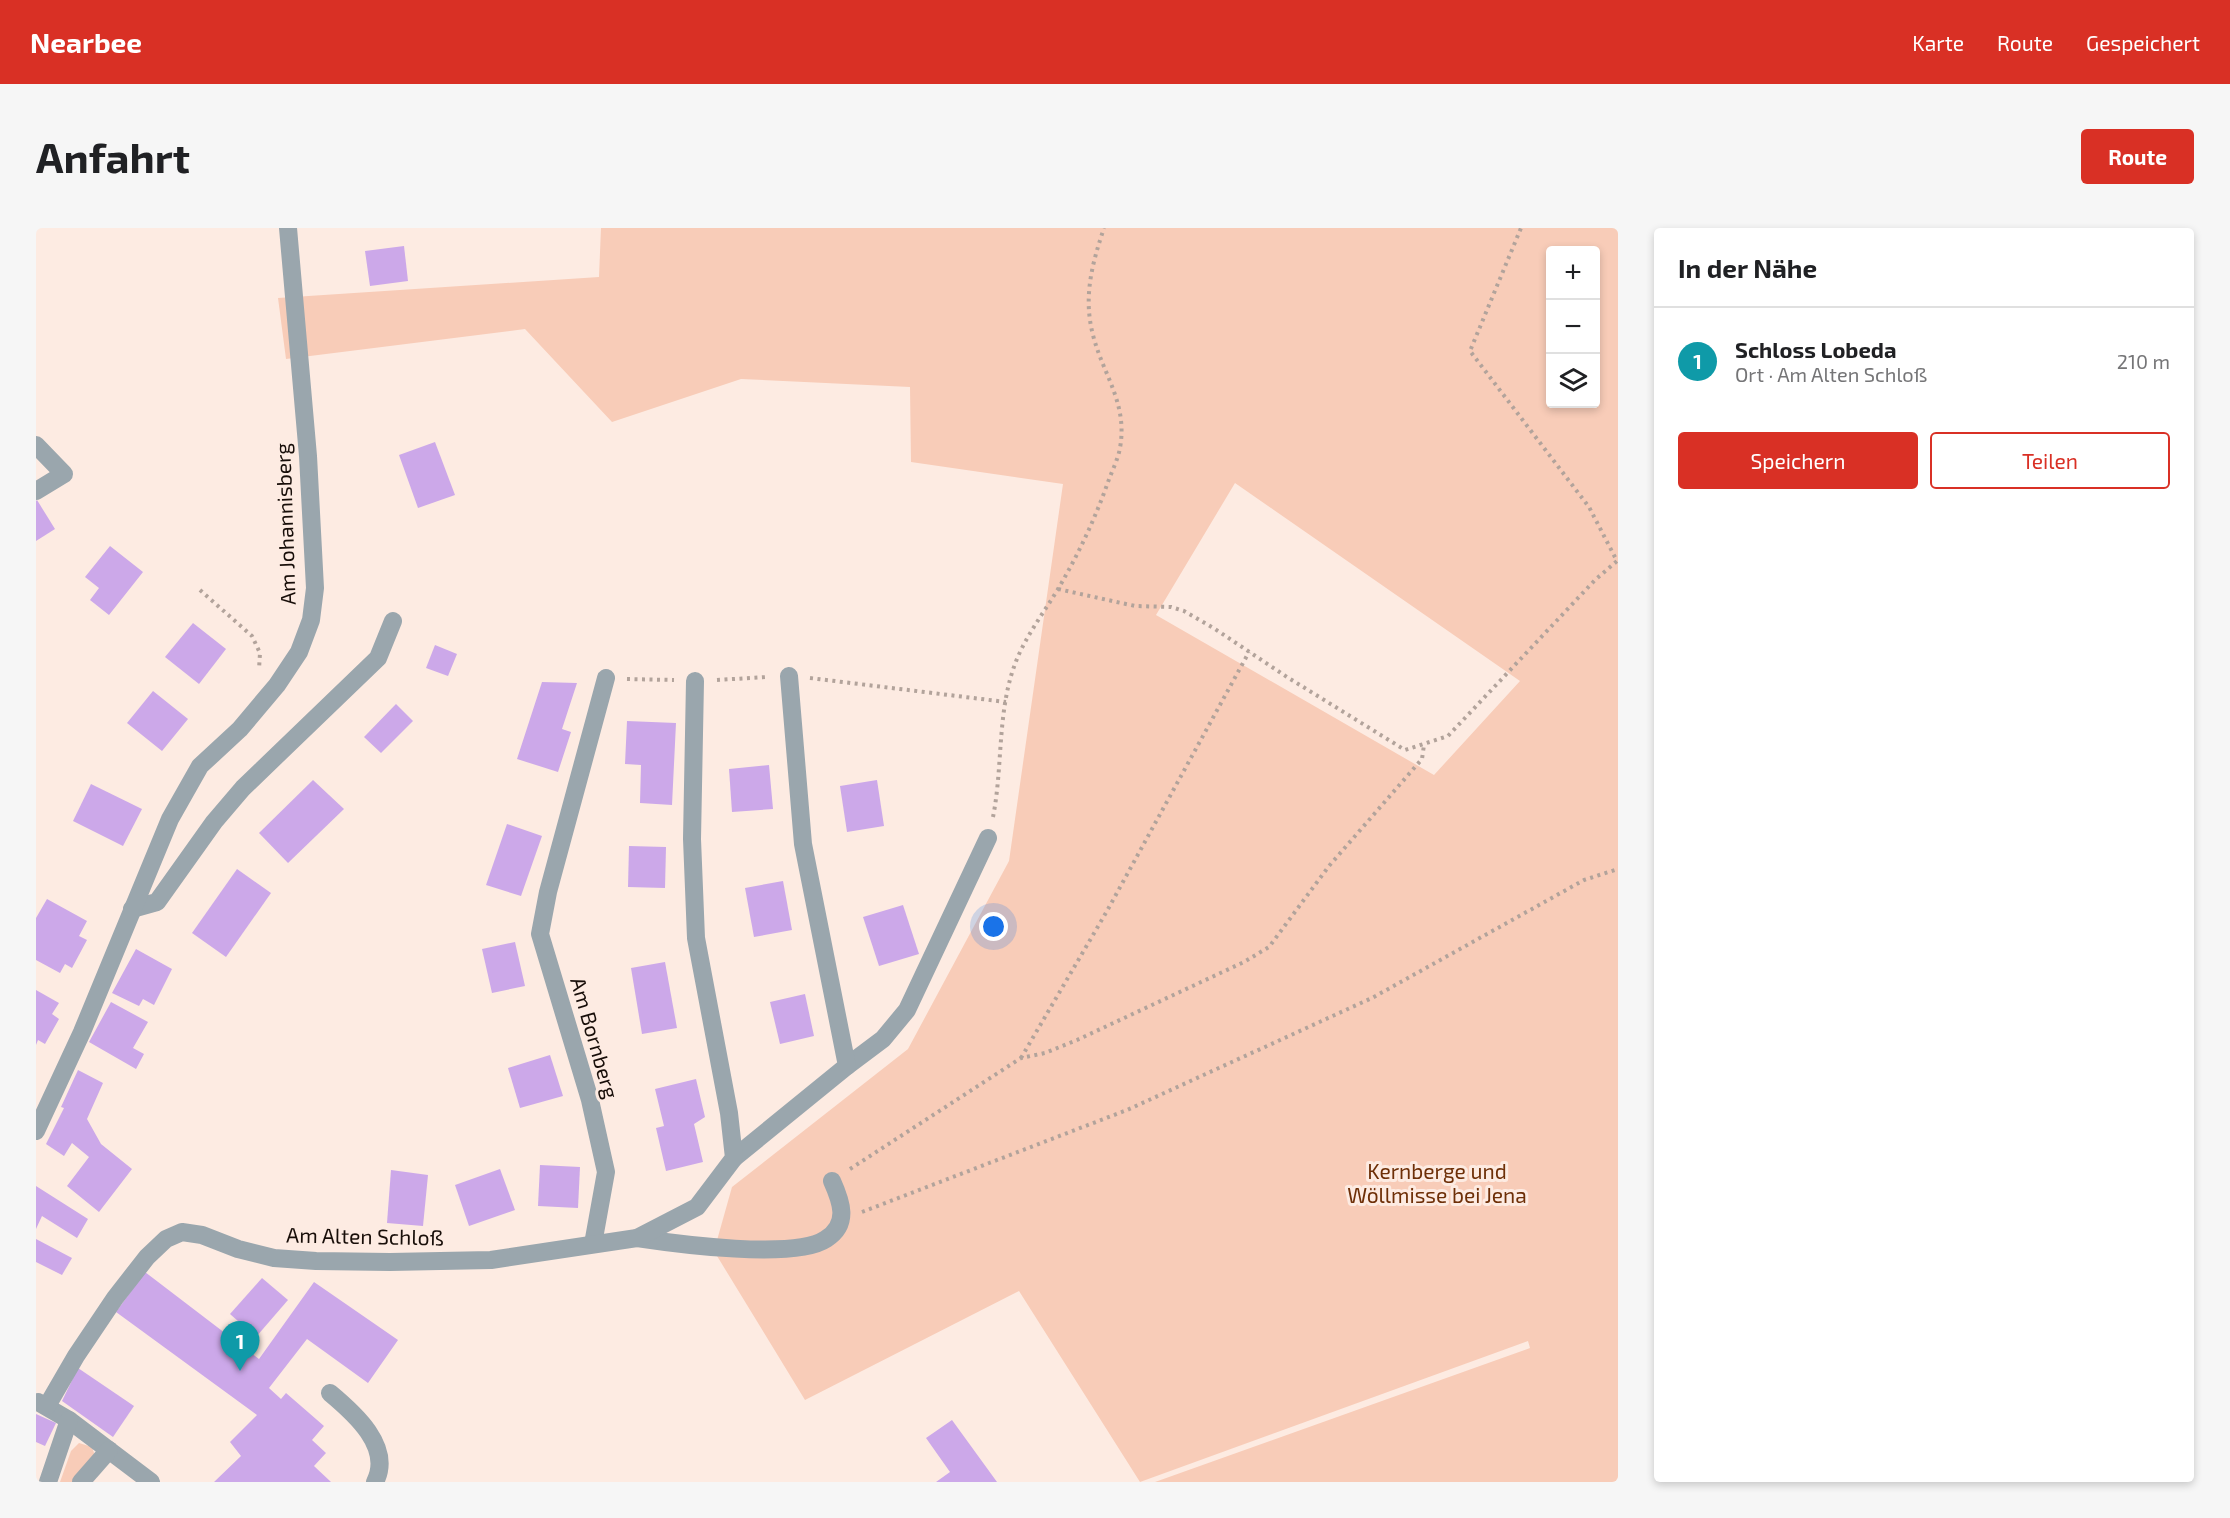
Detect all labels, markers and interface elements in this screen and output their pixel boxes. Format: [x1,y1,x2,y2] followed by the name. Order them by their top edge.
[30,25,142,59] text: Nearbee
[1912,30,1964,55] text: Karte
[1997,30,2053,55] text: Route
[2086,30,2200,55] text: Gespeichert
[2081,129,2194,184] button: Route
[36,131,190,181] text: Anfahrt
[1546,246,1600,408] map controls
[1546,246,1600,300] button: +
[1678,252,1817,283] text: In der Nähe
[1546,300,1600,354] button: −
[1735,336,1897,362] text: Schloss Lobeda
[1693,349,1702,373] text: 1
[2117,349,2170,373] text: 210 m
[1546,354,1600,408] button: layers
[1735,362,1927,386] text: Ort · Am Alten Schloß
[1678,432,1918,489] button: Speichern
[1930,432,2170,489] button: Teilen
[269,442,300,605] street label: Am Johannisberg
[979,912,1008,941] your location
[566,974,625,1101] street label: Am Bornberg
[1347,1158,1527,1207] park label: Kernberge und Wöllmisse bei Jena
[286,1222,444,1249] street label: Am Alten Schloß
[220,1322,260,1371] pin: 1

